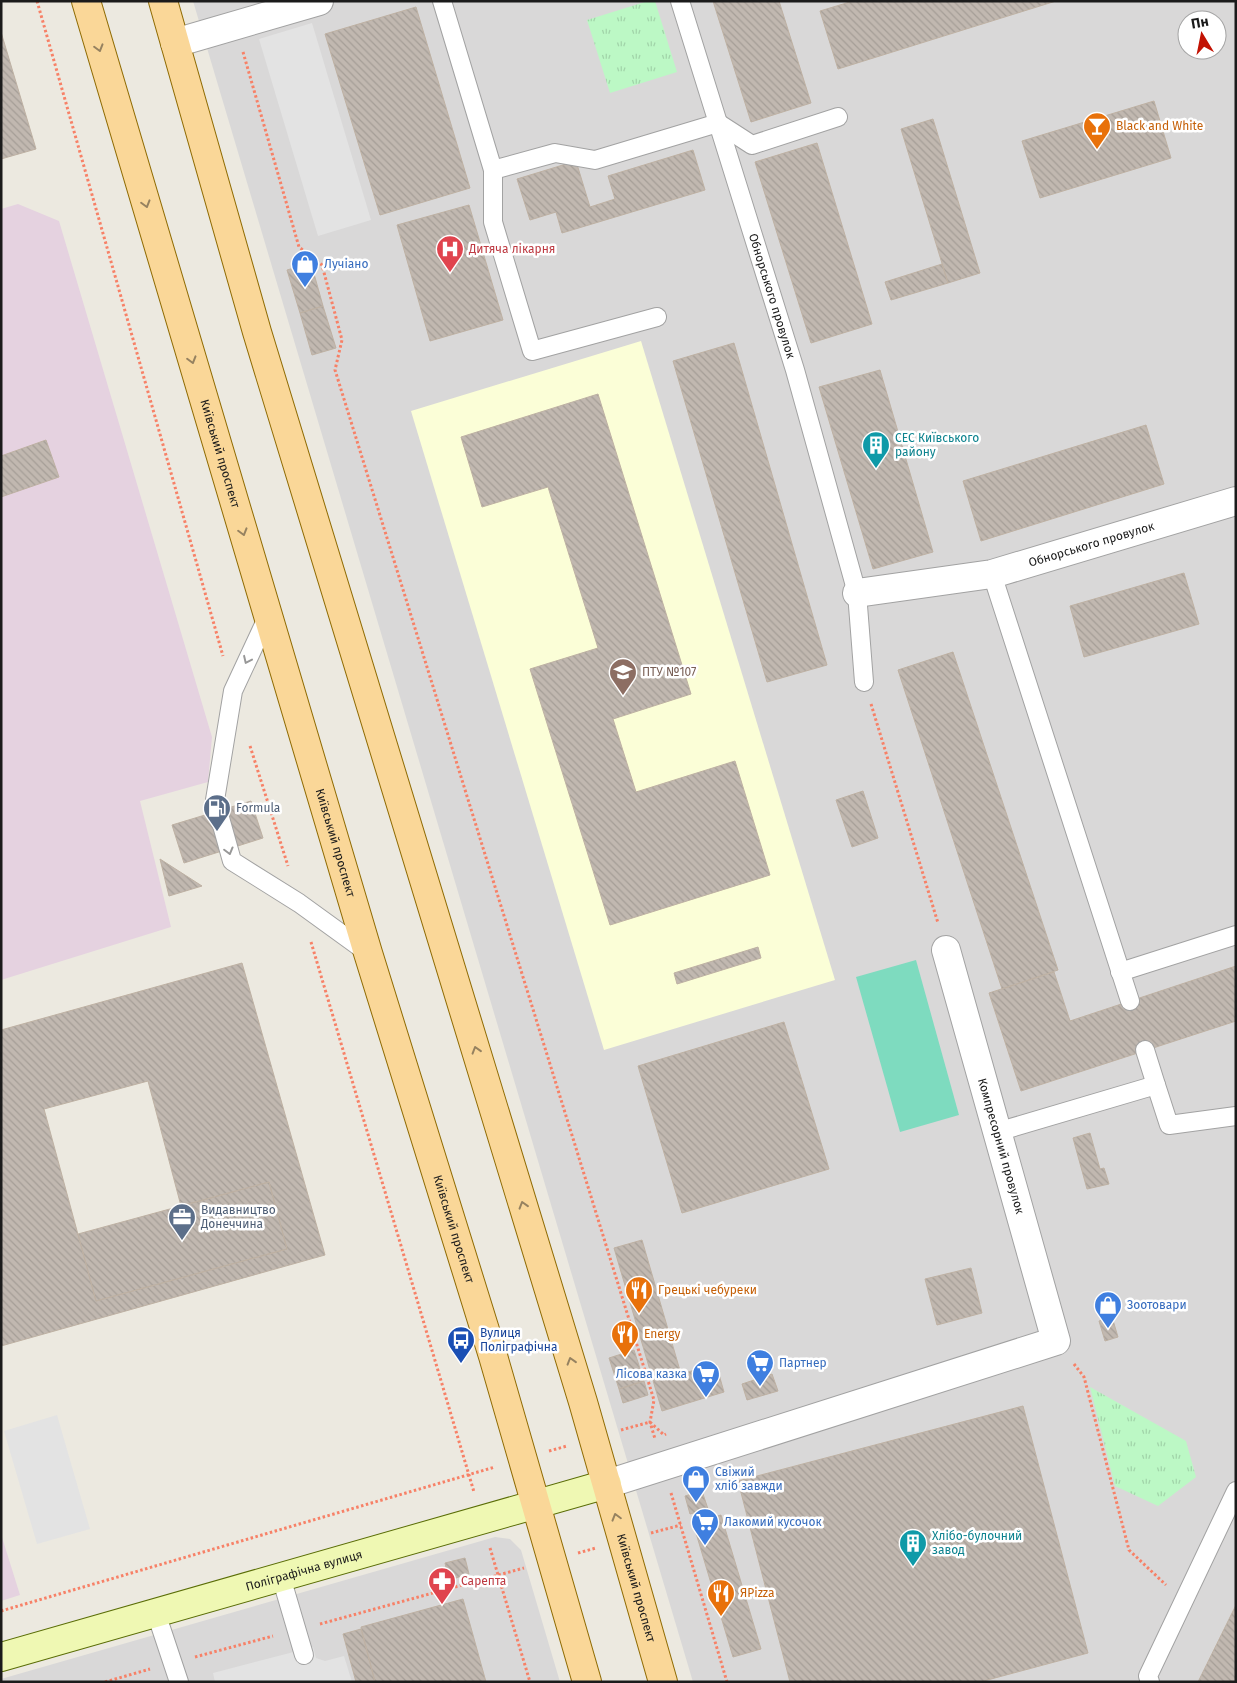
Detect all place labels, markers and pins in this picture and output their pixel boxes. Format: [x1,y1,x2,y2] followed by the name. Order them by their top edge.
[1082,111,1112,150] bar icon: Black and White
[1116,119,1203,133] place label: Black and White
[435,234,465,273] hospital icon: Дитяча лікарня
[468,242,555,256] place label: Дитяча лікарня
[290,249,320,288] shop icon: Лучіано
[324,257,368,271] place label: Лучіано
[861,430,891,469] building icon: СЕС Київського району
[895,431,979,459] place label: СЕС Київського району
[608,657,638,696] school or university icon: ПТУ №107
[642,665,696,679] place label: ПТУ №107
[202,793,232,832] fuel station icon: Formula
[236,801,280,815] place label: Formula
[167,1202,197,1241] office icon: Видавництво Донеччина
[200,1203,276,1231] place label: Видавництво Донеччина
[624,1275,654,1314] restaurant icon: Грецькі чебуреки
[658,1283,757,1297] place label: Грецькі чебуреки
[1093,1290,1123,1329] shop icon: Зоотовари
[1127,1298,1187,1312] place label: Зоотовари
[610,1319,640,1358] restaurant icon: Energy
[446,1325,476,1364] bus stop icon: Вулиця Поліграфічна
[480,1326,557,1354] place label: Вулиця Поліграфічна
[644,1327,681,1341] place label: Energy
[745,1348,775,1387] supermarket icon: Партнер
[779,1356,827,1370] place label: Партнер
[691,1359,721,1398] supermarket icon: Лісова казка
[616,1367,687,1381] place label: Лісова казка
[681,1464,711,1503] shop icon: Свіжий хліб завжди
[715,1465,783,1493] place label: Свіжий хліб завжди
[690,1507,720,1546] supermarket icon: Лакомий кусочок
[724,1515,822,1529] place label: Лакомий кусочок
[898,1528,928,1567] building icon: Хлібо-булочний завод
[932,1529,1022,1557] place label: Хлібо-булочний завод
[427,1566,457,1605] pharmacy icon: Сарепта
[461,1574,506,1588] place label: Сарепта
[706,1578,736,1617] restaurant icon: ЯPizza
[740,1586,774,1600] place label: ЯPizza

